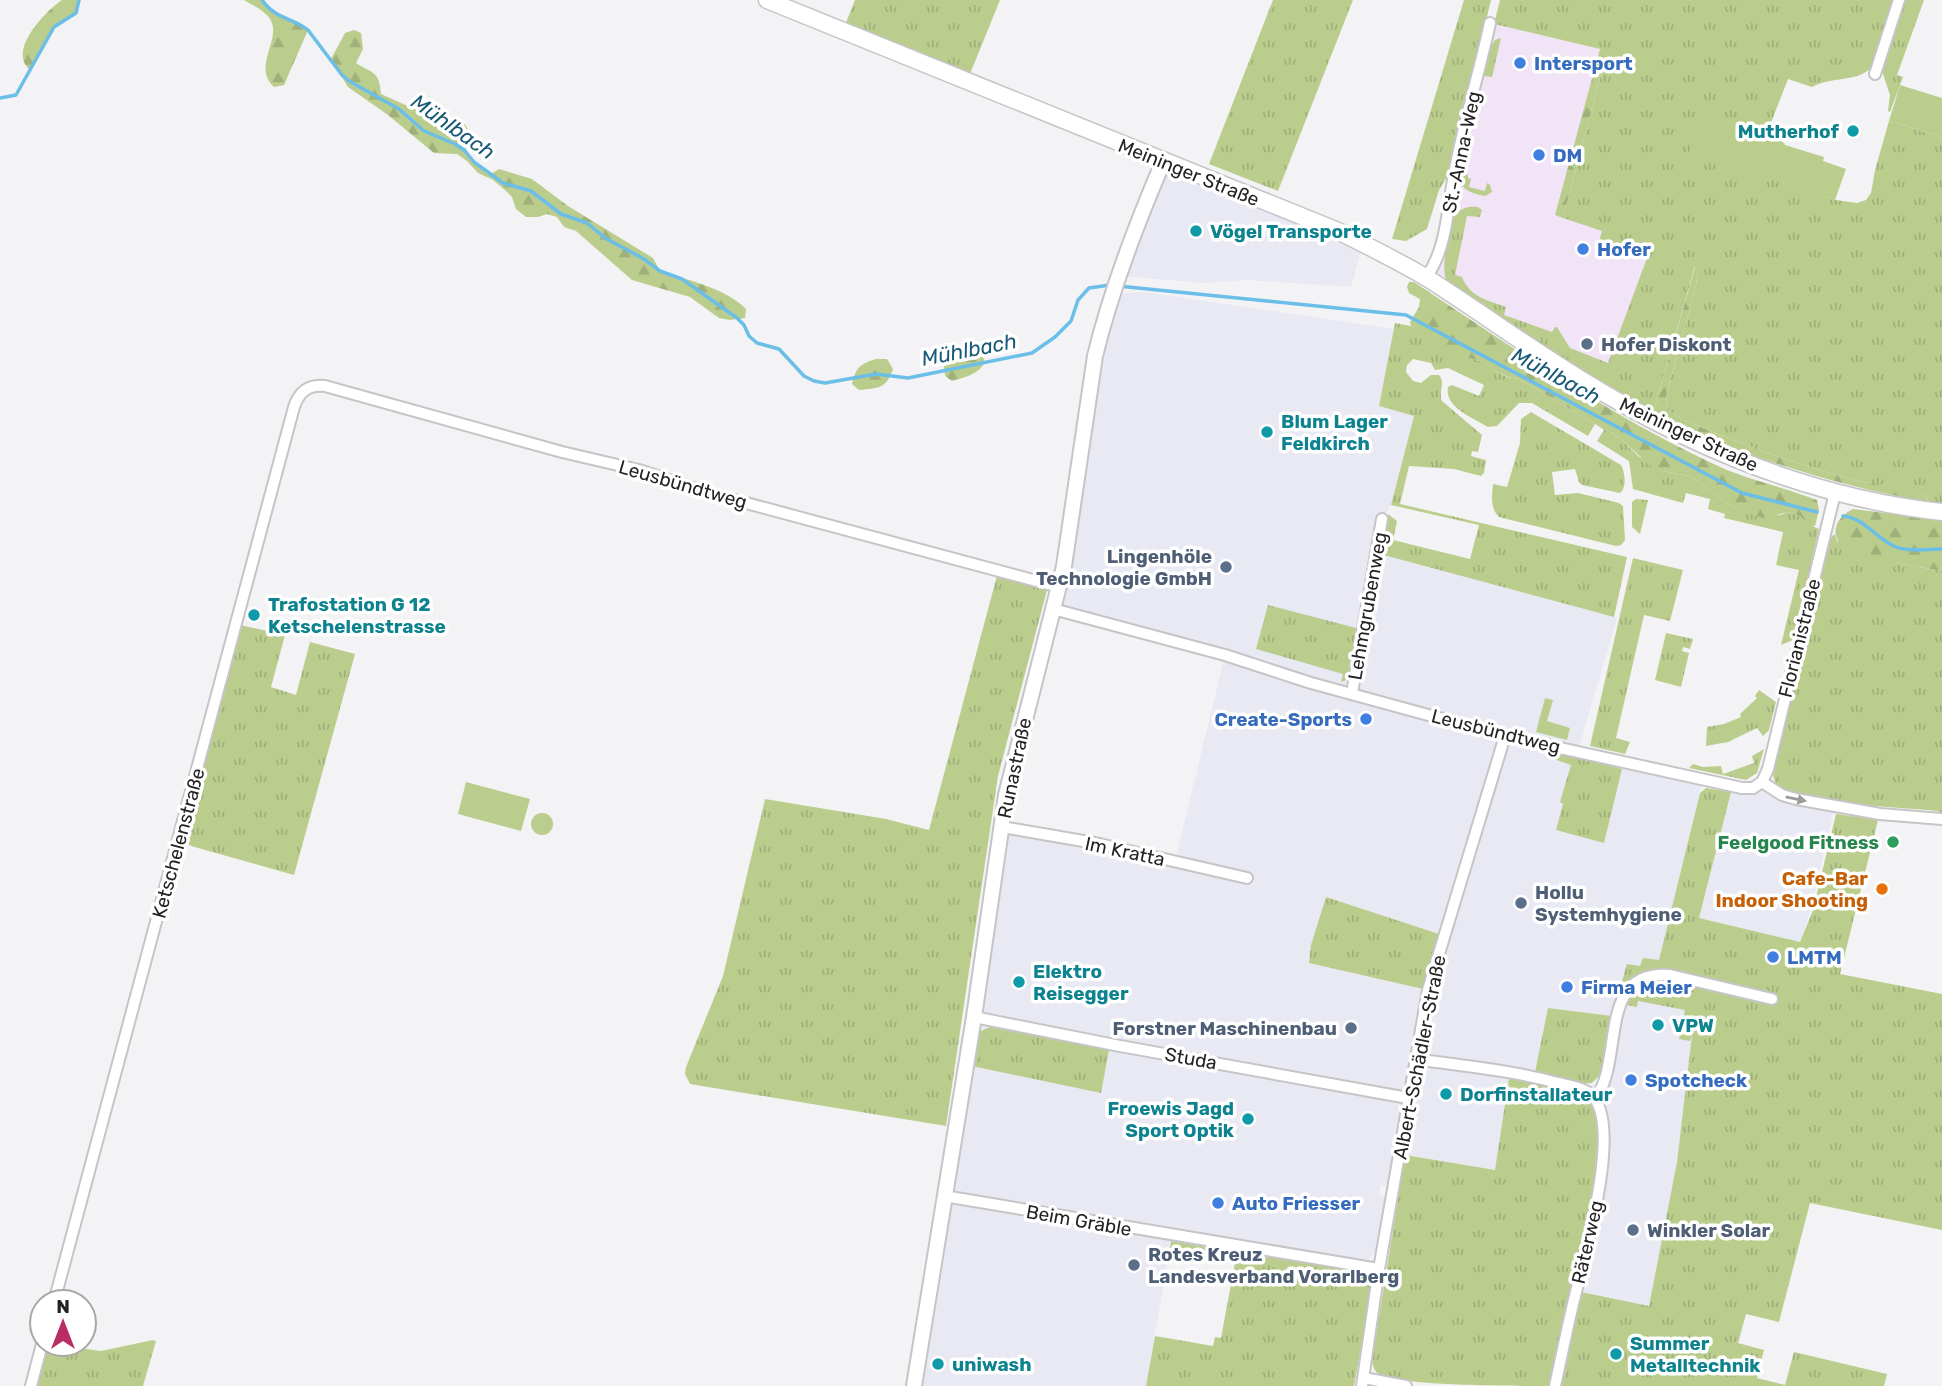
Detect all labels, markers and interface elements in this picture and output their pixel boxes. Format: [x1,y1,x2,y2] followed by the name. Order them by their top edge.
[1534,52,1633,75] place label: Intersport
[1512,55,1528,71] marker: Intersport
[407,89,500,164] water label: Mühlbach
[1437,89,1486,215] street label: St.-Anna-Weg
[1738,120,1840,143] place label: Mutherhof
[1845,123,1861,139] marker: Mutherhof
[1115,134,1263,211] street label: Meininger Straße
[1553,144,1582,167] place label: DM
[1531,147,1547,163] marker: DM
[1210,220,1372,243] place label: Vögel Transporte
[1188,223,1204,239] marker: Vögel Transporte
[1597,238,1651,261] place label: Hofer
[1575,241,1591,257] marker: Hofer
[919,328,1019,371] water label: Mühlbach
[1601,333,1731,356] place label: Hofer Diskont
[1579,336,1595,352] marker: Hofer Diskont
[1508,342,1605,409] water label: Mühlbach
[1616,392,1762,477] street label: Meininger Straße
[1281,410,1388,455] place label: Blum Lager Feldkirch
[1259,424,1275,440] marker: Blum Lager Feldkirch
[616,455,750,514] street label: Leusbündtweg
[1343,530,1392,682] street label: Lehmgrubenweg
[1036,545,1212,590] place label: Lingenhöle Technologie GmbH
[1218,559,1234,575] marker: Lingenhöle Technologie GmbH
[1774,576,1825,700] street label: Florianistraße
[268,593,446,638] place label: Trafostation G 12 Ketschelenstrasse
[246,607,262,623] marker: Trafostation G 12 Ketschelenstrasse
[1429,704,1563,759] street label: Leusbündtweg
[1214,708,1352,731] place label: Create-Sports
[1358,711,1374,727] marker: Create-Sports
[993,716,1036,821] street label: Runastraße
[147,766,210,921] street label: Ketschelenstraße
[1785,793,1807,804] one-way arrow
[1718,831,1879,854] place label: Feelgood Fitness
[1083,832,1167,871] street label: Im Kratta
[1885,834,1901,850] marker: Feelgood Fitness
[1715,867,1868,912] place label: Cafe-Bar Indoor Shooting
[1535,881,1682,926] place label: Hollu Systemhygiene
[1874,881,1890,897] marker: Cafe-Bar Indoor Shooting
[1513,895,1529,911] marker: Hollu Systemhygiene
[1787,946,1842,969] place label: LMTM
[1765,949,1781,965] marker: LMTM
[1388,953,1451,1161] street label: Albert-Schädler-Straße
[1033,960,1129,1005] place label: Elektro Reisegger
[1011,974,1027,990] marker: Elektro Reisegger
[1581,976,1692,999] place label: Firma Meier
[1559,979,1575,995] marker: Firma Meier
[1672,1014,1714,1037] place label: VPW
[1113,1017,1337,1040] place label: Forstner Maschinenbau
[1650,1017,1666,1033] marker: VPW
[1343,1020,1359,1036] marker: Forstner Maschinenbau
[1163,1043,1219,1074] street label: Studa
[1645,1069,1747,1092] place label: Spotcheck
[1623,1072,1639,1088] marker: Spotcheck
[1460,1083,1613,1106] place label: Dorfinstallateur
[1438,1086,1454,1102] marker: Dorfinstallateur
[1107,1097,1234,1142] place label: Froewis Jagd Sport Optik
[1240,1111,1256,1127] marker: Froewis Jagd Sport Optik
[1232,1192,1360,1215] place label: Auto Friesser
[1210,1195,1226,1211] marker: Auto Friesser
[1567,1198,1608,1286] street label: Räterweg
[1024,1200,1133,1241] street label: Beim Gräble
[1647,1219,1770,1242] place label: Winkler Solar
[1625,1222,1641,1238] marker: Winkler Solar
[1148,1243,1399,1288] place label: Rotes Kreuz Landesverband Vorarlberg
[1126,1257,1142,1273] marker: Rotes Kreuz Landesverband Vorarlberg
[28,1288,98,1358] north arrow
[56,1295,70,1318] text: N
[1630,1332,1760,1377] place label: Summer Metalltechnik
[1608,1346,1624,1362] marker: Summer Metalltechnik
[952,1353,1031,1376] place label: uniwash
[930,1356,946,1372] marker: uniwash

